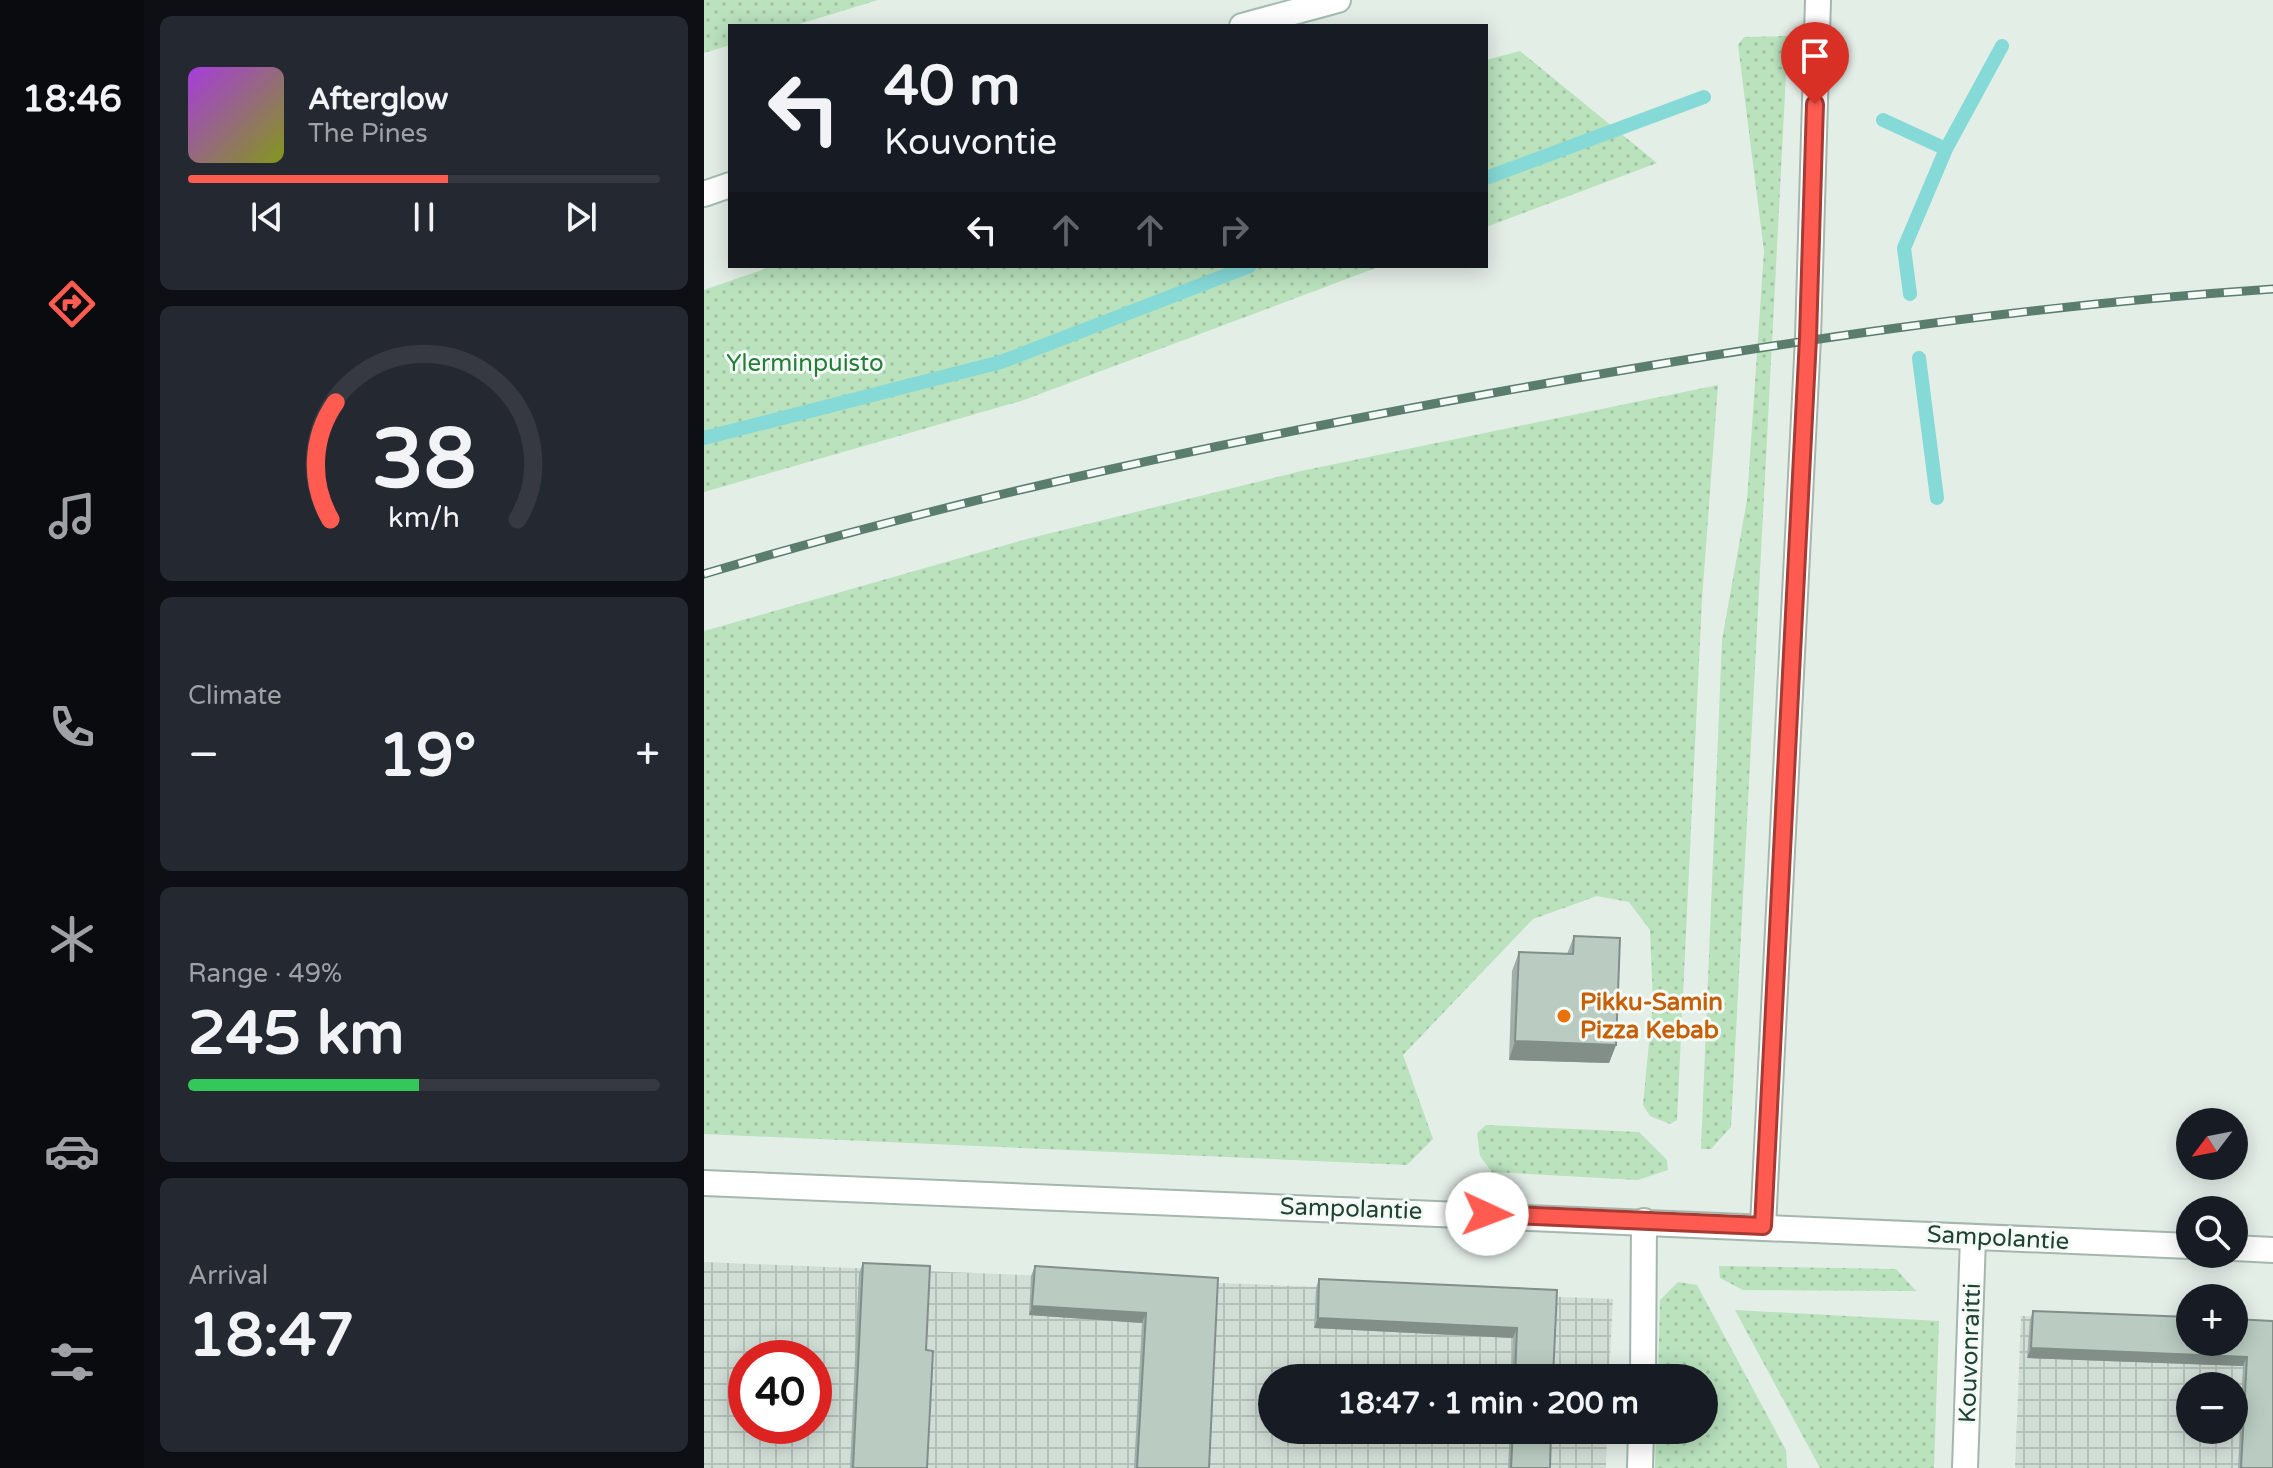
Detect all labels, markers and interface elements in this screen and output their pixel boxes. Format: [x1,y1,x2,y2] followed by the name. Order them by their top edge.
[1781,22,1849,104] pin
[1793,34,1837,78] icon: arrive
[884,53,1020,120] text: 40 m
[752,56,856,160] icon: left
[22,78,122,121] text: 18:46
[308,81,448,118] text: Afterglow
[308,118,428,149] text: The Pines
[884,121,1057,164] text: Kouvontie
[245,195,289,239] icon: previous
[402,195,446,239] icon: pause
[559,195,603,239] icon: next
[960,208,1004,252] icon: left
[1044,208,1088,252] icon: ahead
[1128,208,1172,252] icon: ahead
[1212,208,1256,252] icon: right
[44,276,100,332] icon: directions
[726,349,884,378] park label: Ylerminpuisto
[372,409,476,509] text: 38
[44,488,100,544] icon: music
[388,501,460,535] text: km/h
[188,680,282,711] text: Climate
[44,699,100,755] icon: phone
[378,720,476,792] text: 19°
[188,729,219,782] text: −
[635,729,660,782] text: +
[44,911,100,967] icon: climate
[188,958,342,989] text: Range · 49%
[1580,988,1723,1045] place label: Pikku-Samin Pizza Kebab
[188,998,404,1070] text: 245 km
[1555,1007,1573,1025] marker: Pikku-Samin Pizza Kebab
[2176,1108,2248,1180] north arrow
[2176,1108,2248,1444] map controls
[44,1123,100,1179] icon: car
[1445,1172,1529,1256] position arrow
[1279,1192,1423,1226] street label: Sampolantie
[2176,1196,2248,1268] button: search
[1926,1220,2070,1256] street label: Sampolantie
[188,1260,268,1291] text: Arrival
[1953,1283,1987,1423] street label: Kouvonraitti
[2176,1284,2248,1356] button: +
[188,1300,354,1372] text: 18:47
[44,1334,100,1390] icon: filters
[728,1340,832,1444] speed limit sign: 40
[2176,1372,2248,1444] button: −
[1337,1385,1639,1422] text: 18:47 · 1 min · 200 m

